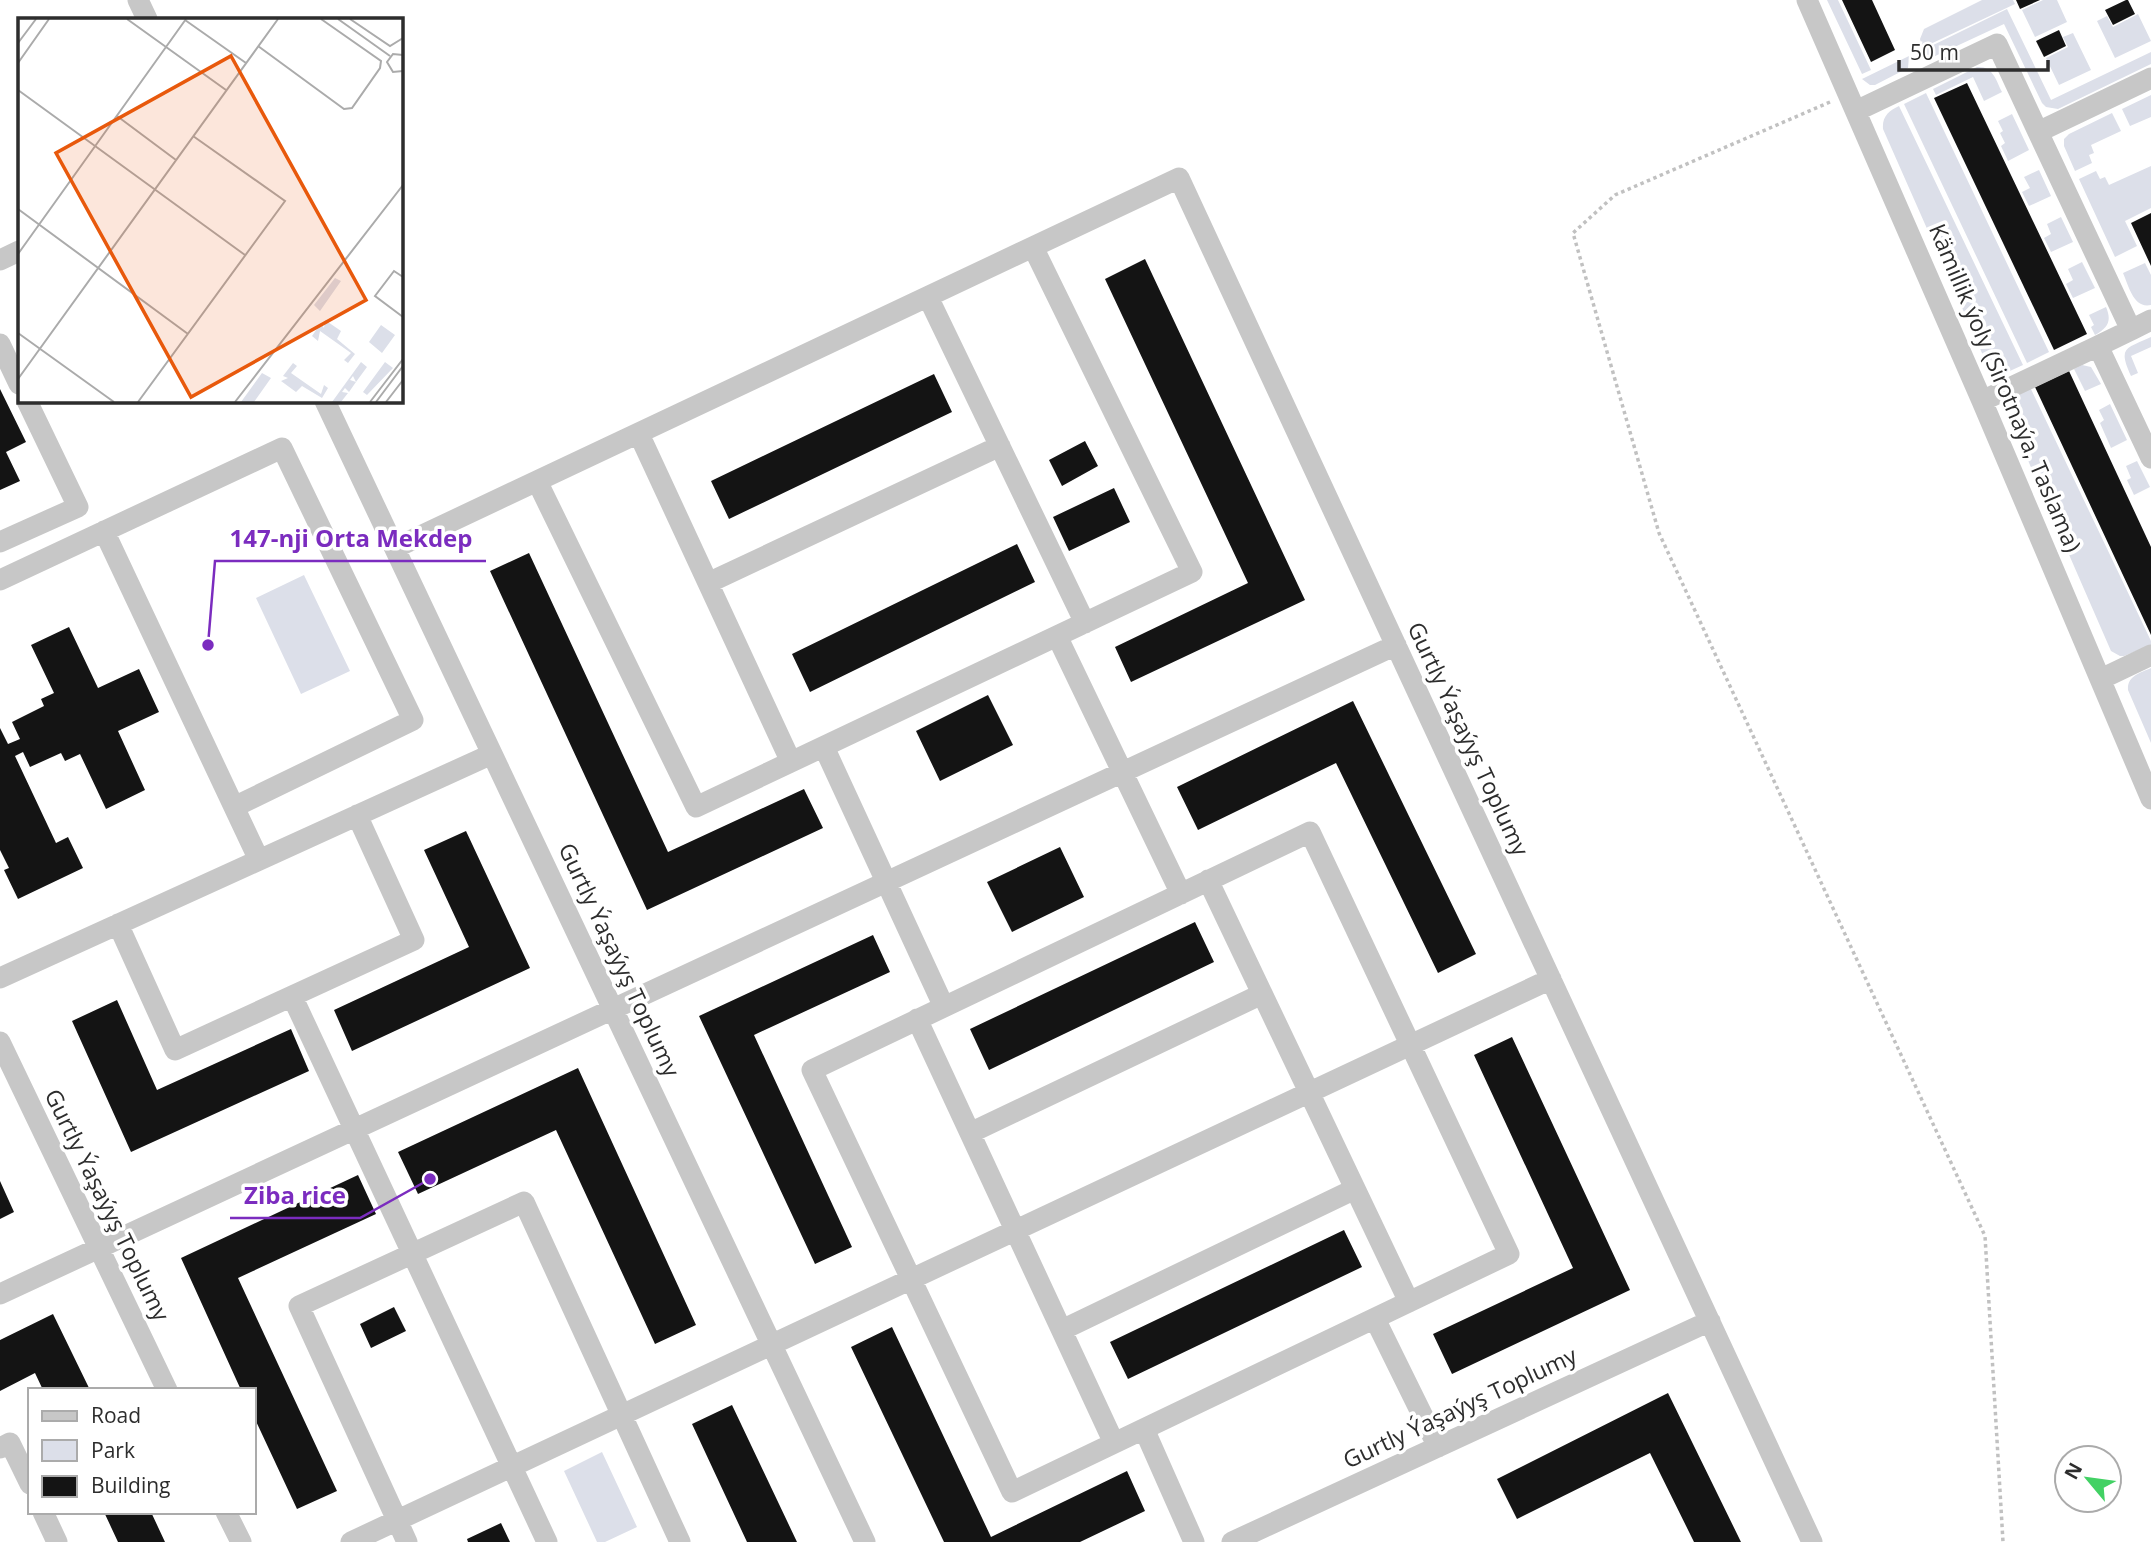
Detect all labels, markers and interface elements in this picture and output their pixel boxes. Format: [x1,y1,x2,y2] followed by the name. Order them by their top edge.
[18,18,402,402] inset map
[1899,28,2048,72] scale bar
[1910,38,1959,66] text: 50 m
[1922,219,2090,557] street label: Kämillik ýoly (Sirotnaýa, Taslama)
[215,516,486,561] callout: 147-nji Orta Mekdep
[230,521,472,554] text: 147-nji Orta Mekdep
[1401,617,1537,861] street label: Gurtly Ýaşaýyş Toplumy
[552,838,688,1082] street label: Gurtly Ýaşaýyş Toplumy
[38,1083,178,1326] street label: Gurtly Ýaşaýyş Toplumy
[230,1173,360,1218] callout: Ziba rice
[244,1178,346,1211] text: Ziba rice
[1338,1339,1582,1475] street label: Gurtly Ýaşaýyş Toplumy
[28,1388,256,1514] legend
[91,1401,141,1429] text: Road
[91,1436,135,1464] text: Park
[2053,1444,2123,1514] north arrow
[2058,1458,2088,1484] text: N
[91,1471,170,1499] text: Building

